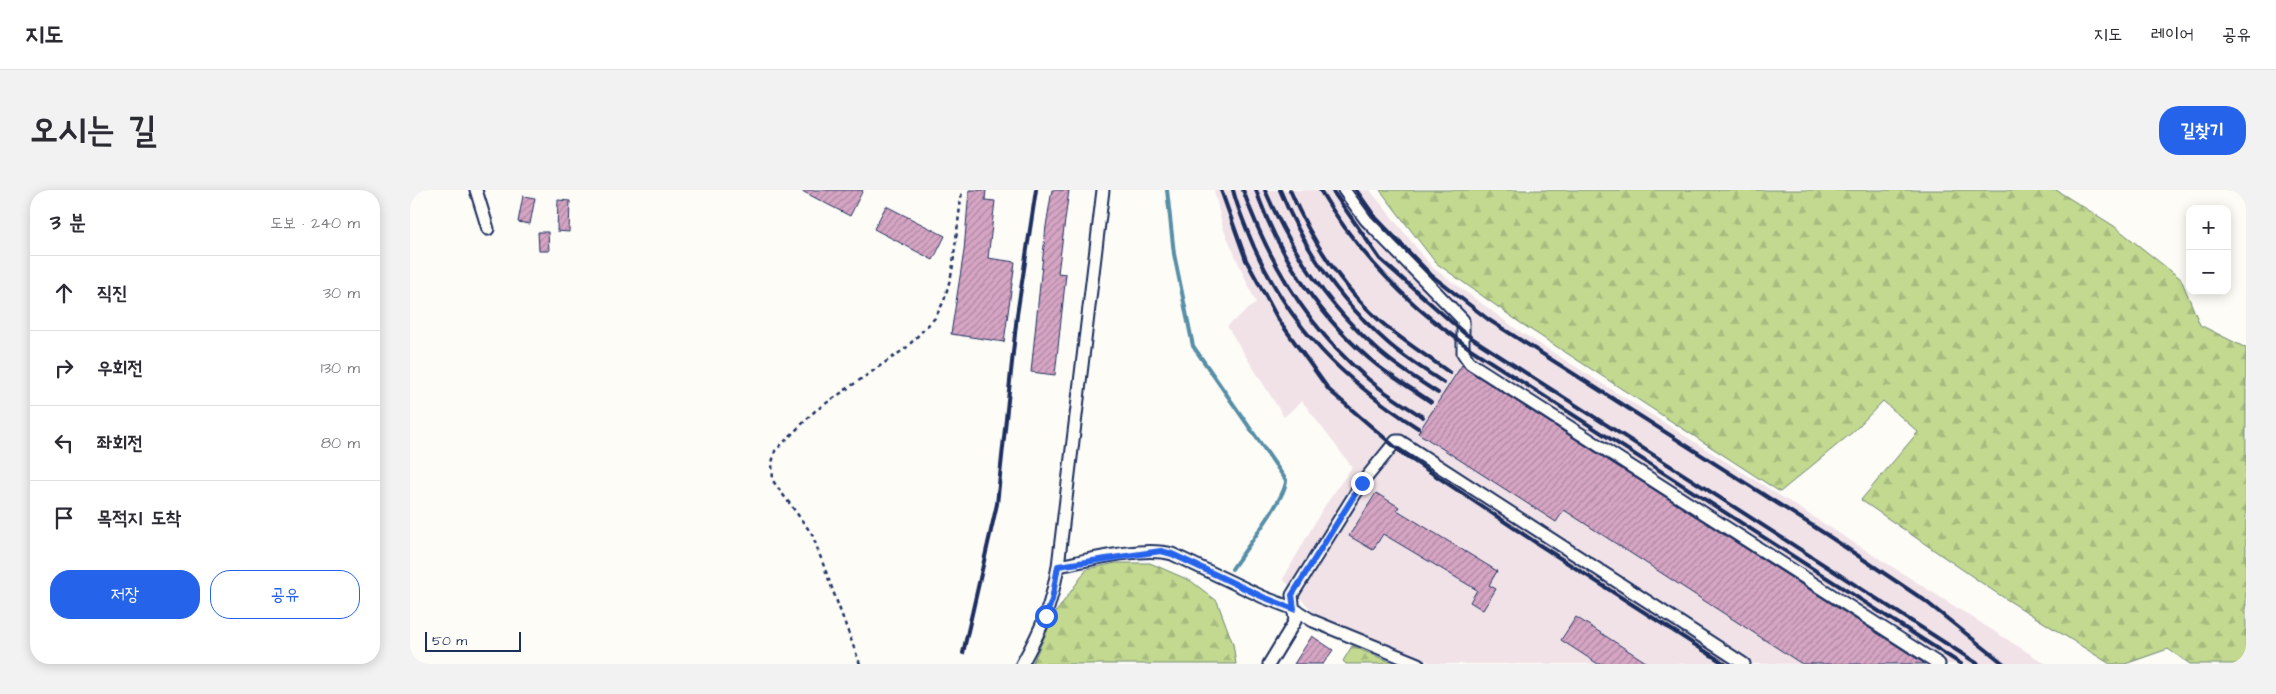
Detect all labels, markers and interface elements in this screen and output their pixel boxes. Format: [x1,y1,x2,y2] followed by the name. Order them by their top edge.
[25,18,64,52] text: 지도
[2094,22,2123,47] text: 지도
[2151,22,2194,47] text: 레이어
[2222,22,2251,47] text: 공유
[30,106,157,155] text: 오시는 길
[2159,106,2246,155] button: 길찾기
[2186,205,2231,295] map controls
[2186,205,2231,250] button: +
[50,208,86,237] text: 3 분
[270,212,360,234] text: 도보 · 240 m
[2186,250,2231,295] button: −
[50,279,78,307] icon: ahead
[97,280,128,307] text: 직진
[323,282,360,304] text: 30 m
[50,354,78,382] icon: right
[97,355,143,382] text: 우회전
[321,357,360,379] text: 130 m
[50,429,78,457] icon: left
[97,430,143,457] text: 좌회전
[321,432,360,454] text: 80 m
[1351,472,1374,495] route end
[50,504,78,532] icon: arrive
[97,505,181,532] text: 목적지 도착
[50,570,200,619] button: 저장
[210,570,360,619] button: 공유
[1035,605,1058,628] route start
[425,629,521,652] scale bar
[432,631,467,651] text: 50 m

